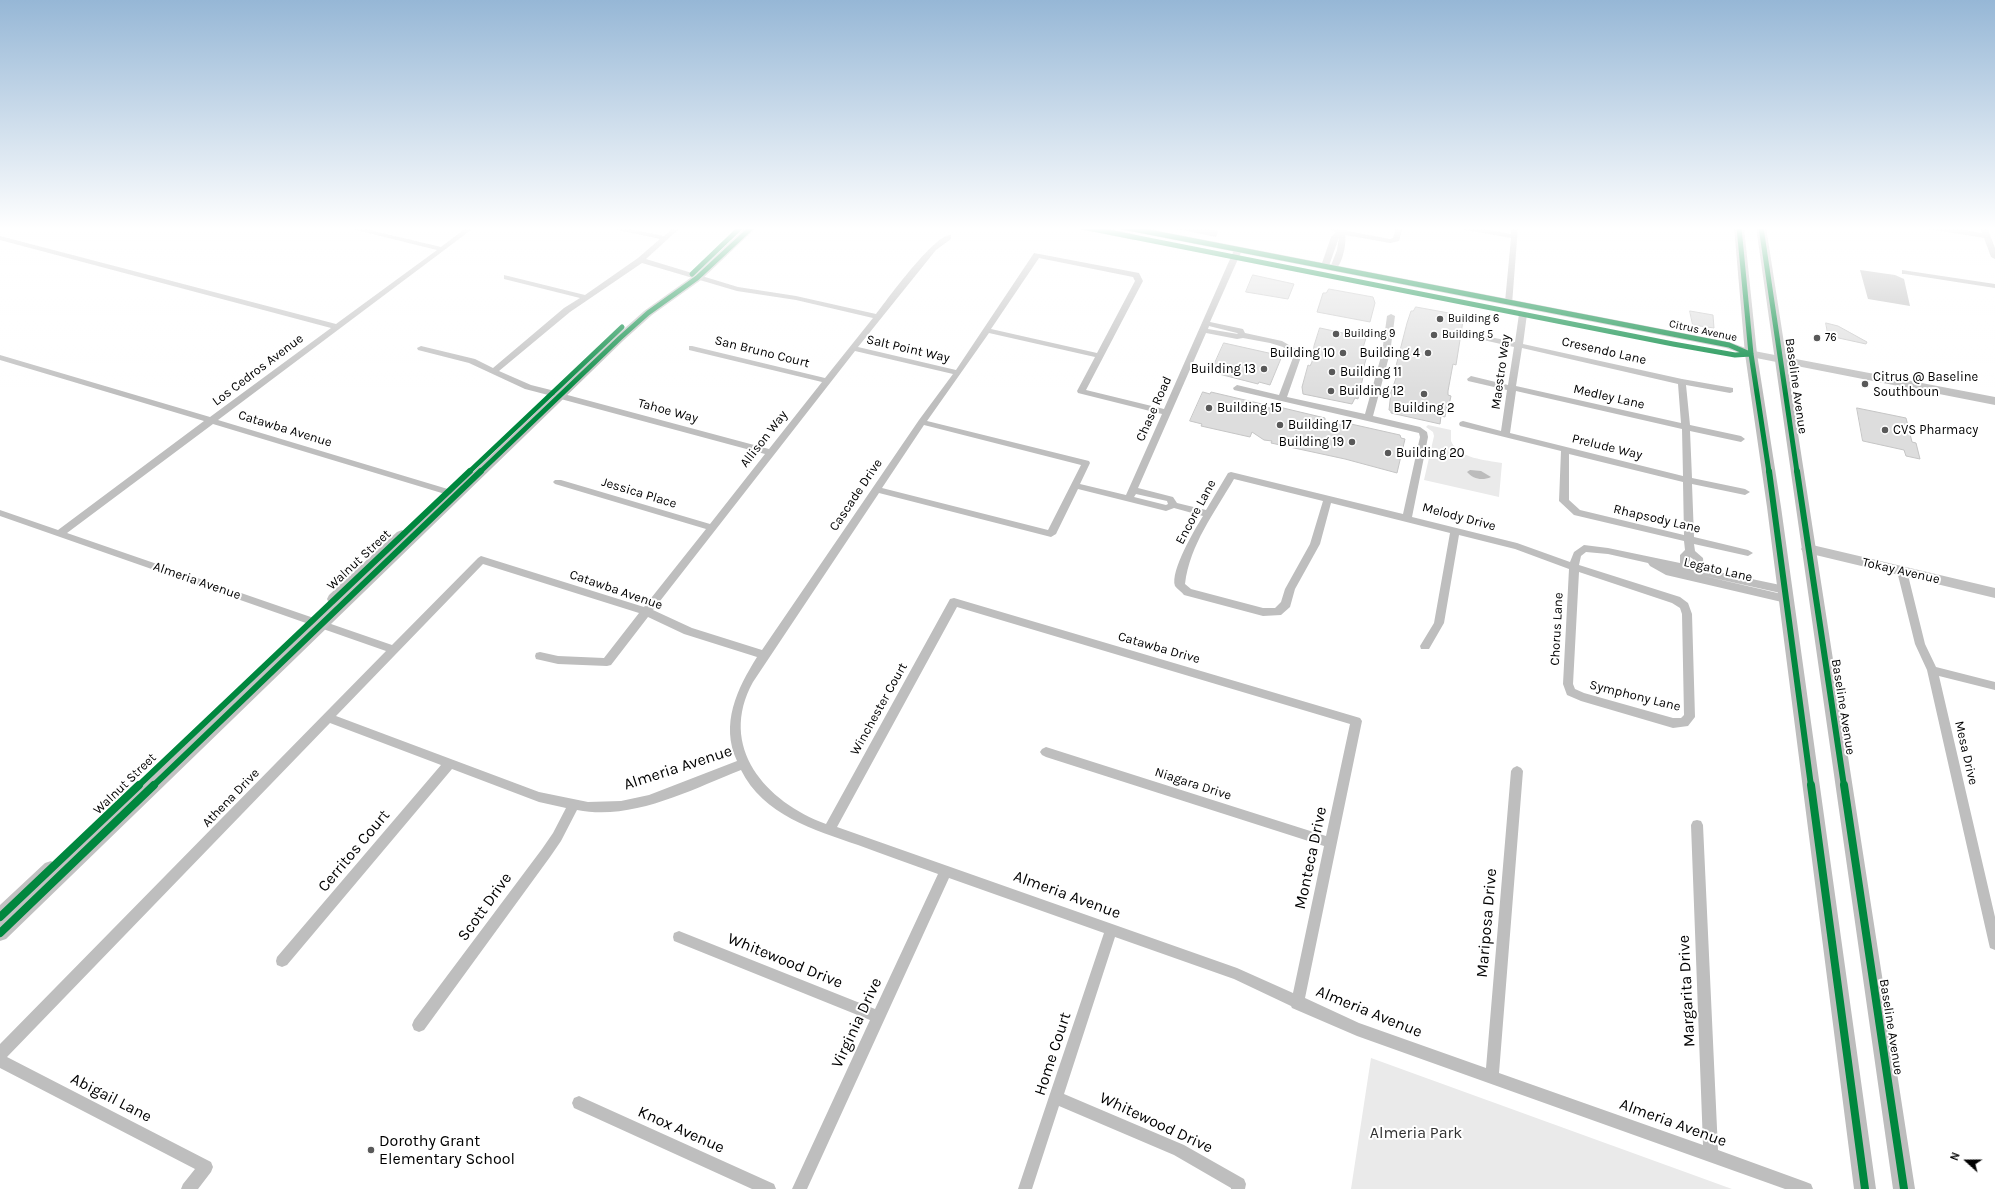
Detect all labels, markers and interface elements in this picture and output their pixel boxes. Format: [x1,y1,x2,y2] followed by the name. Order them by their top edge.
[1448,312,1499,326] place label: Building 6
[1435,314,1445,324] marker: Building 6
[1668,317,1738,345] street label: Citrus Avenue
[1344,327,1395,341] place label: Building 9
[1442,328,1493,342] place label: Building 5
[1331,329,1341,339] marker: Building 9
[1429,330,1439,340] marker: Building 5
[209,331,307,409] street label: Los Cedros Avenue
[1825,331,1836,345] place label: 76
[865,332,951,366] street label: Salt Point Way
[713,333,811,371] street label: San Bruno Court
[1488,333,1514,411] street label: Maestro Way
[1812,333,1822,343] marker: 76
[1560,334,1648,368] street label: Cresendo Lane
[1782,337,1810,435] street label: Baseline Avenue
[1270,345,1335,361] place label: Building 10
[1359,345,1420,361] place label: Building 4
[1338,348,1348,358] marker: Building 10
[1423,348,1433,358] marker: Building 4
[1191,361,1256,377] place label: Building 13
[1259,364,1269,374] marker: Building 13
[1340,364,1402,380] place label: Building 11
[1327,367,1337,377] marker: Building 11
[1873,369,1978,400] place label: Citrus @ Baseline Southboun
[1133,374,1175,444] street label: Chase Road
[1860,379,1870,389] marker: Citrus @ Baseline Southboun
[1572,381,1646,413] street label: Medley Lane
[1339,383,1404,399] place label: Building 12
[1326,386,1336,396] marker: Building 12
[1419,389,1429,399] marker: Building 2
[636,395,700,427] street label: Tahoe Way
[1217,400,1282,416] place label: Building 15
[1394,400,1454,416] place label: Building 2
[1204,403,1214,413] marker: Building 15
[236,407,334,451] street label: Catawba Avenue
[737,407,791,471] street label: Allison Way
[1288,417,1352,433] place label: Building 17
[1275,420,1285,430] marker: Building 17
[1893,422,1978,438] place label: CVS Pharmacy
[1880,425,1890,435] marker: CVS Pharmacy
[1570,431,1644,463] street label: Prelude Way
[1279,434,1344,450] place label: Building 19
[1347,437,1357,447] marker: Building 19
[1396,445,1465,461] place label: Building 20
[1383,448,1393,458] marker: Building 20
[826,456,886,534] street label: Cascade Drive
[600,474,678,512] street label: Jessica Place
[1172,477,1220,547] street label: Encore Lane
[1420,500,1498,534] street label: Melody Drive
[1612,501,1702,537] street label: Rhapsody Lane
[324,527,394,593] street label: Walnut Street
[1682,555,1754,585] street label: Legato Lane
[1861,555,1941,587] street label: Tokay Avenue
[151,559,243,603] street label: Almeria Avenue
[567,567,665,613] street label: Catawba Avenue
[1547,592,1567,666] street label: Chorus Lane
[1116,629,1202,667] street label: Catawba Drive
[1828,658,1858,756] street label: Baseline Avenue
[847,660,911,758] street label: Winchester Court
[1588,677,1682,715] street label: Symphony Lane
[1951,720,1981,786] street label: Mesa Drive
[621,741,735,795] street label: Almeria Avenue
[90,750,160,818] street label: Walnut Street
[1153,764,1233,804] street label: Niagara Drive
[199,765,263,831] street label: Athena Drive
[1291,805,1331,911] street label: Monteca Drive
[314,806,394,896] street label: Cerritos Court
[1011,867,1123,923] street label: Almeria Avenue
[1473,868,1501,978] street label: Mariposa Drive
[454,869,516,945] street label: Scott Drive
[725,929,845,993] street label: Whitewood Drive
[1674,934,1700,1048] street label: Margarita Drive
[828,975,886,1071] street label: Virginia Drive
[1876,978,1906,1076] street label: Baseline Avenue
[1313,982,1425,1042] street label: Almeria Avenue
[1031,1010,1075,1098] street label: Home Court
[67,1069,155,1127] street label: Abigail Lane
[1096,1088,1216,1158] street label: Whitewood Drive
[1617,1095,1729,1151] street label: Almeria Avenue
[635,1102,727,1158] street label: Knox Avenue
[1370,1123,1462,1143] park label: Almeria Park
[379,1131,515,1169] place label: Dorothy Grant Elementary School
[1947,1141,1987,1181] north arrow
[366,1145,376,1155] marker: Dorothy Grant Elementary School
[1948,1151,1963,1163] text: N

